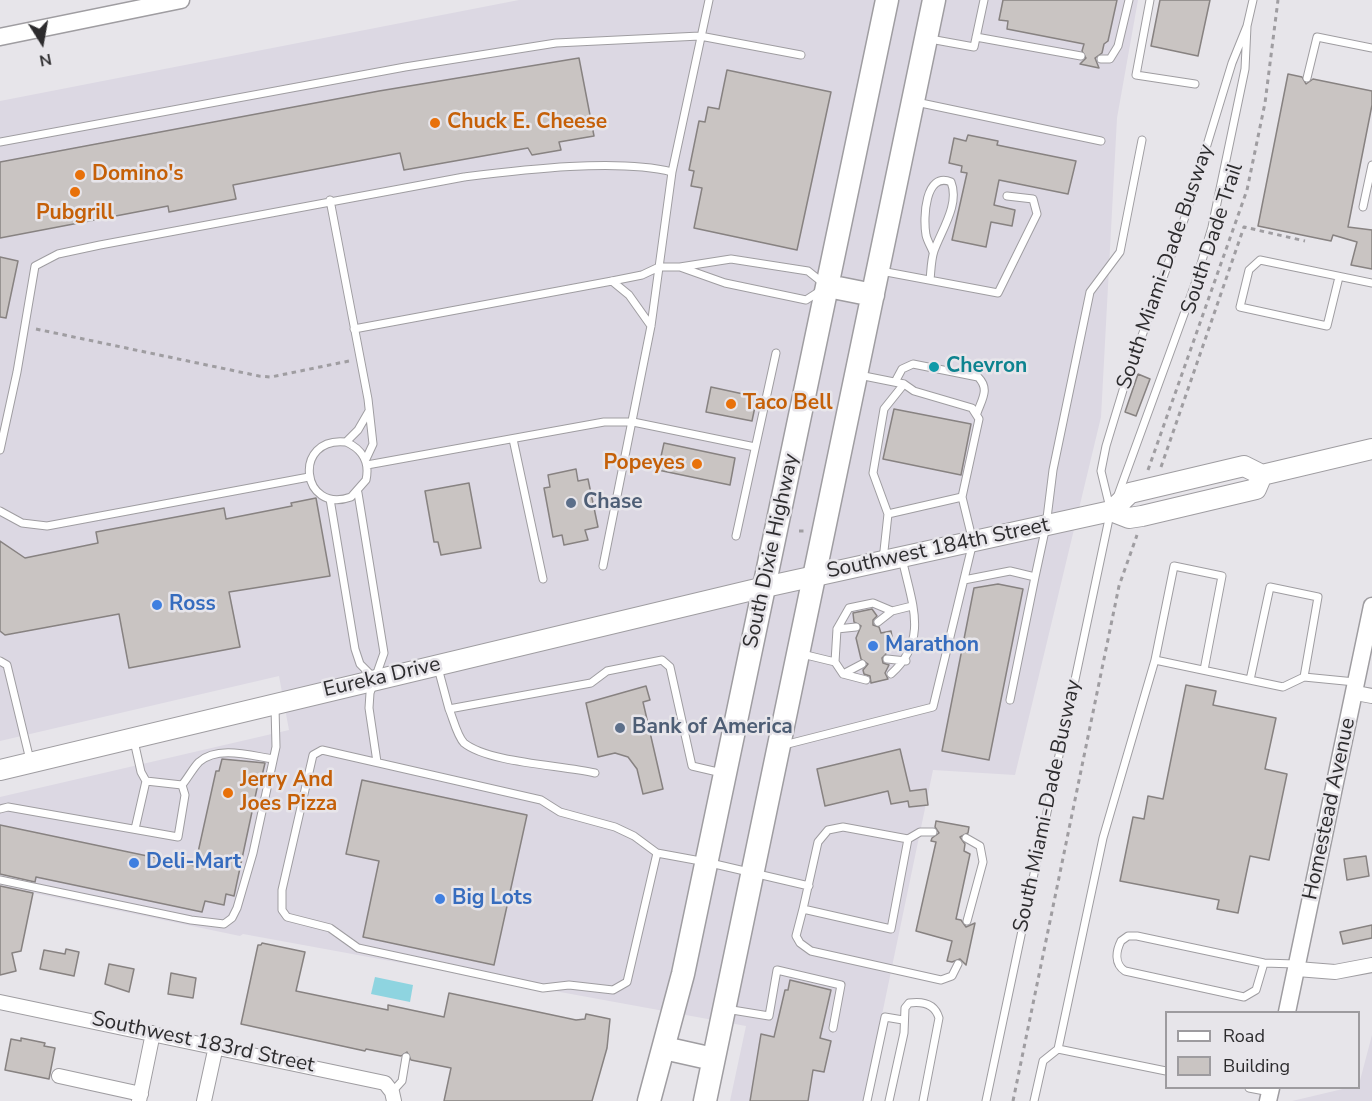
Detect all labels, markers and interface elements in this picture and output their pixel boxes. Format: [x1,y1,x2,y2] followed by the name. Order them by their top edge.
[12,12,72,72] north arrow
[37,48,53,72] text: N
[447,110,607,136] place label: Chuck E. Cheese
[428,116,442,130] marker: Chuck E. Cheese
[1112,141,1220,393] street label: South Miami-Dade Busway
[1177,160,1249,318] street label: South Dade Trail
[92,162,184,188] place label: Domino's
[73,168,87,182] marker: Domino's
[68,185,82,199] marker: Pubgrill
[36,201,114,227] place label: Pubgrill
[946,354,1027,380] place label: Chevron
[927,360,941,374] marker: Chevron
[743,391,833,417] place label: Taco Bell
[724,397,738,411] marker: Taco Bell
[603,451,685,477] place label: Popeyes
[739,451,805,651] street label: South Dixie Highway
[690,457,704,471] marker: Popeyes
[583,490,643,516] place label: Chase
[564,496,578,510] marker: Chase
[824,513,1052,585] street label: Southwest 184th Street
[169,592,216,618] place label: Ross
[150,598,164,612] marker: Ross
[885,633,979,659] place label: Marathon
[866,639,880,653] marker: Marathon
[321,652,443,704] street label: Eureka Drive
[1009,677,1087,935] street label: South Miami-Dade Busway
[632,715,793,741] place label: Bank of America
[1298,716,1362,902] street label: Homestead Avenue
[613,721,627,735] marker: Bank of America
[240,768,337,818] place label: Jerry And Joes Pizza
[221,786,235,800] marker: Jerry And Joes Pizza
[146,850,241,876] place label: Deli-Mart
[127,856,141,870] marker: Deli-Mart
[452,886,532,912] place label: Big Lots
[433,892,447,906] marker: Big Lots
[89,1007,317,1079] street label: Southwest 183rd Street
[1165,1011,1360,1089] legend
[1223,1024,1265,1048] text: Road
[1223,1054,1290,1078] text: Building

